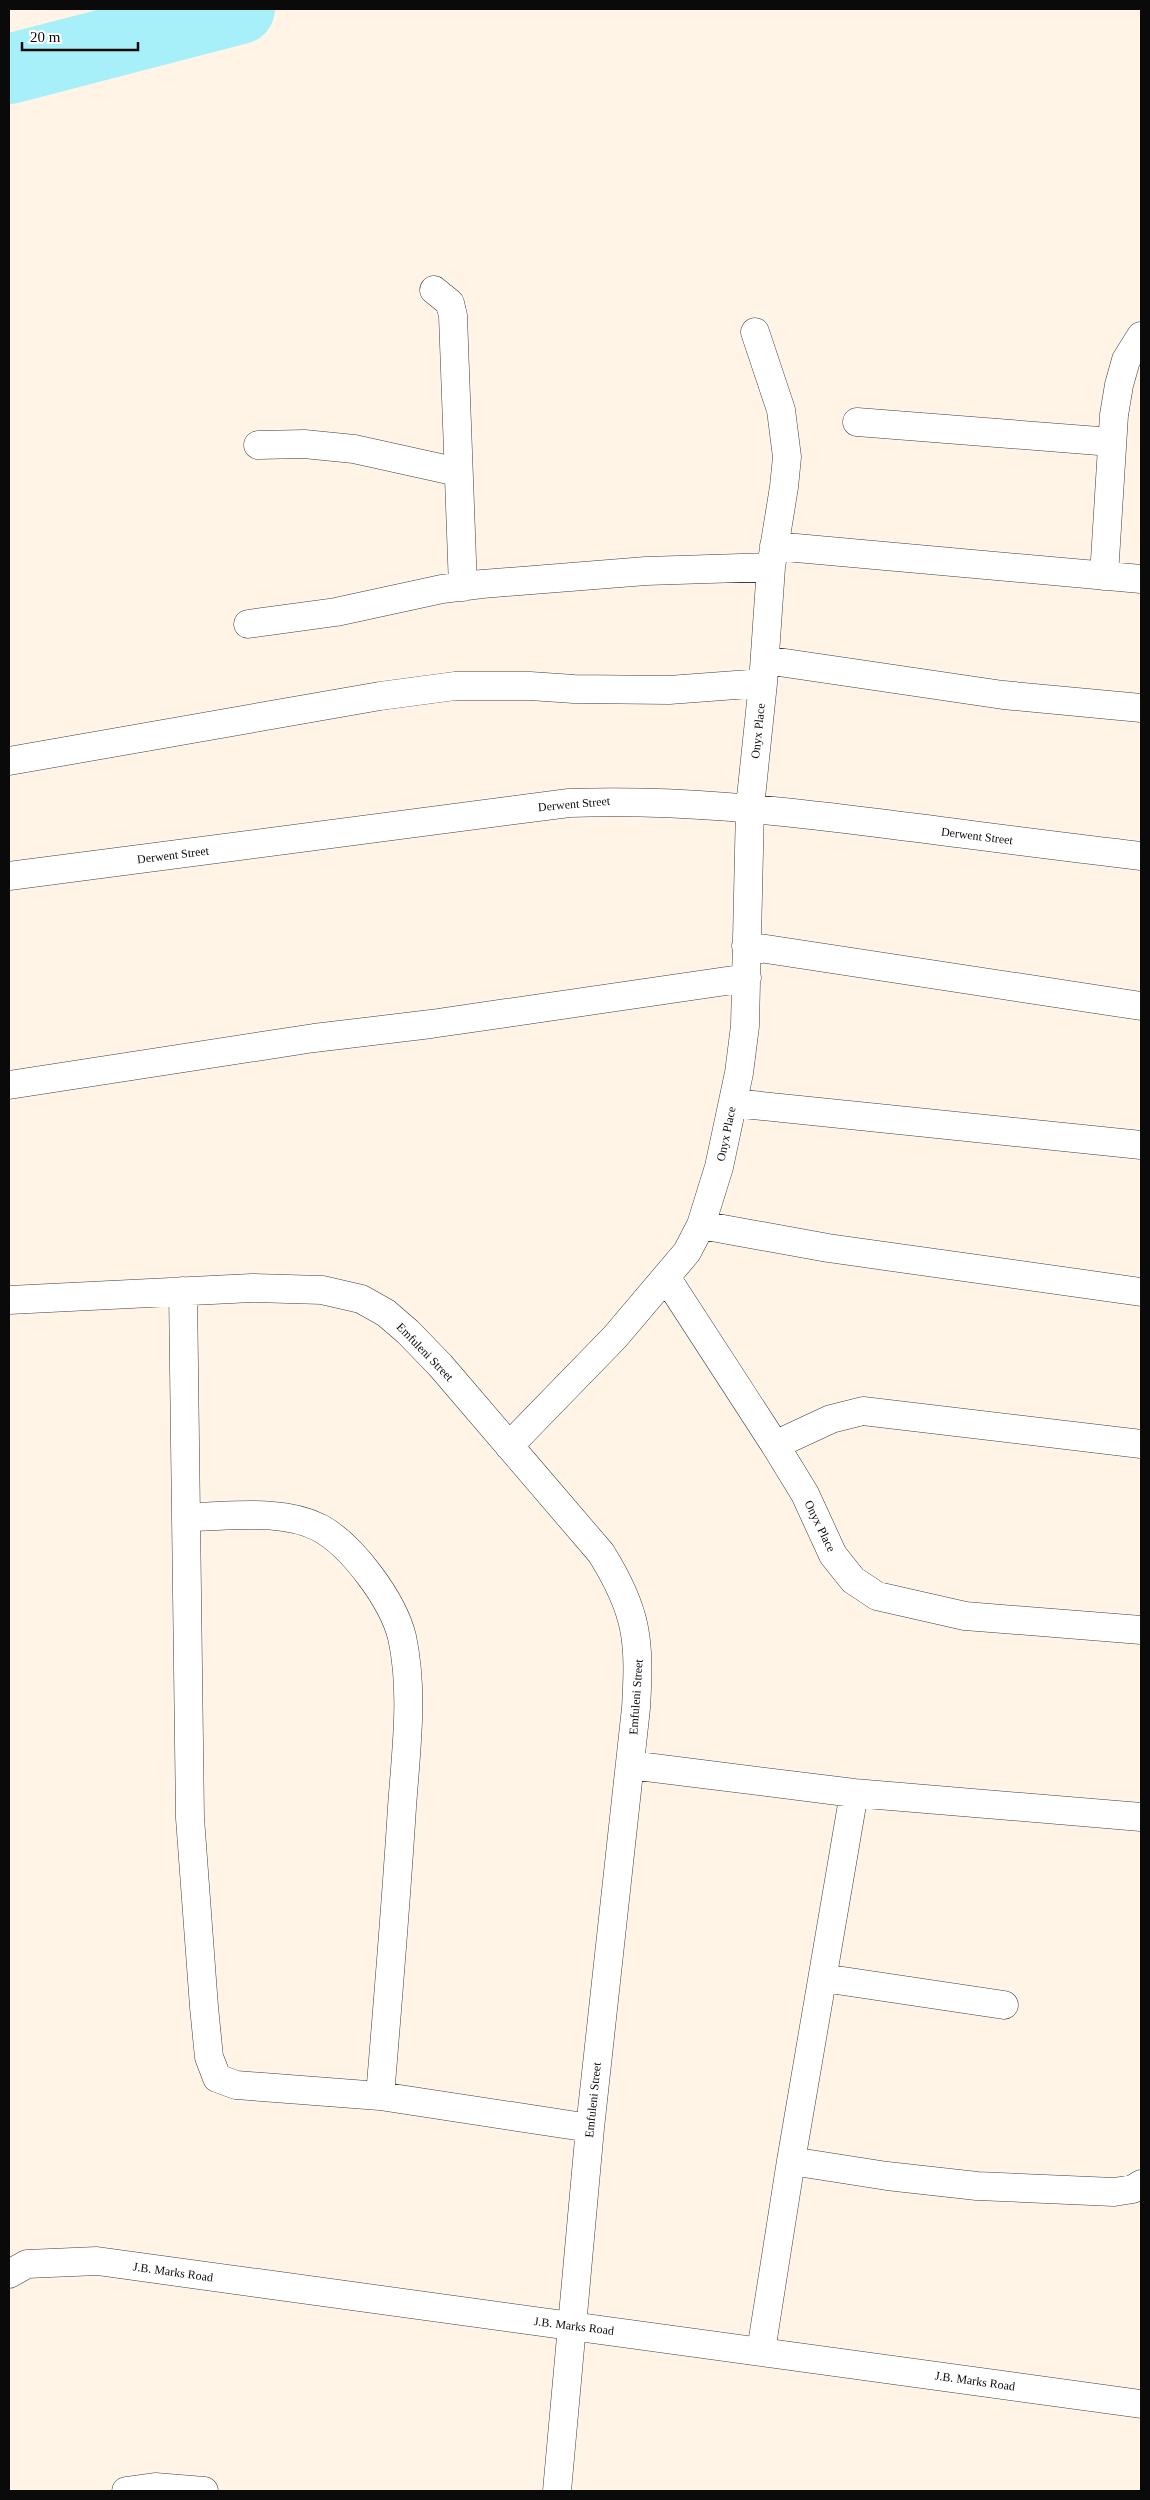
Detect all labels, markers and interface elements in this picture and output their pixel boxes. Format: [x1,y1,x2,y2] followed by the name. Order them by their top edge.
[22,20,139,52] scale bar
[30,29,61,45] text: 20 m
[748,703,768,759] street label: Onyx Place
[537,794,611,814] street label: Derwent Street
[940,825,1014,847] street label: Derwent Street
[136,844,210,866] street label: Derwent Street
[713,1105,739,1163] street label: Onyx Place
[394,1320,457,1385] street label: Emfuleni Street
[802,1498,838,1554] street label: Onyx Place
[626,1658,646,1735] street label: Emfuleni Street
[582,2061,604,2138] street label: Emfuleni Street
[132,2259,214,2285] street label: J.B. Marks Road
[533,2314,615,2338] street label: J.B. Marks Road
[934,2368,1016,2394] street label: J.B. Marks Road

